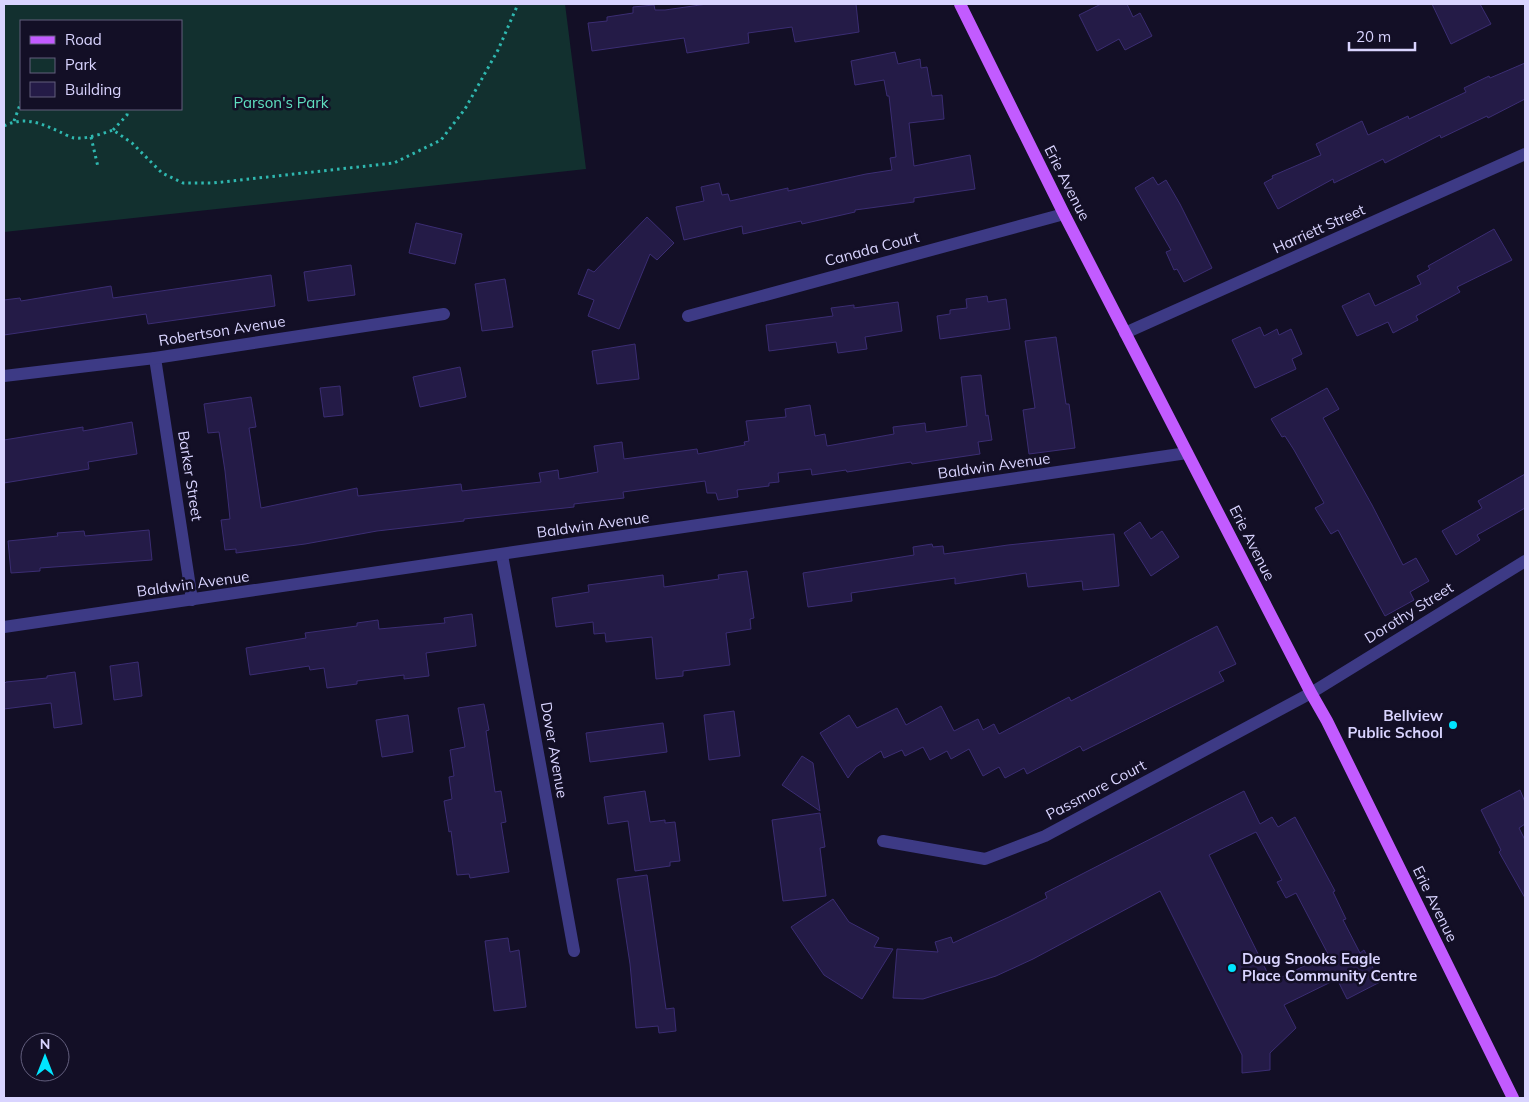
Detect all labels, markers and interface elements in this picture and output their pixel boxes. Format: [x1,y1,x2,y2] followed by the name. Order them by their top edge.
[20,20,182,110] legend
[1349,20,1415,52] scale bar
[1356,27,1391,46] text: 20 m
[65,30,102,49] text: Road
[65,55,97,74] text: Park
[65,80,121,99] text: Building
[234,93,329,112] park label: Parson's Park
[1040,142,1095,224] street label: Erie Avenue
[1270,200,1368,257] street label: Harriett Street
[823,227,921,270] street label: Canada Court
[157,311,287,350] street label: Robertson Avenue
[174,429,207,522] street label: Barker Street
[936,448,1051,483] street label: Baldwin Avenue
[1225,502,1280,584] street label: Erie Avenue
[535,507,650,542] street label: Baldwin Avenue
[135,566,250,601] street label: Baldwin Avenue
[1361,578,1457,647] street label: Dorothy Street
[537,700,572,799] street label: Dover Avenue
[1347,706,1444,742] place label: Bellview Public School
[1447,719,1459,731] marker: Bellview Public School
[1043,755,1149,824] street label: Passmore Court
[1409,863,1462,945] street label: Erie Avenue
[1242,949,1417,985] place label: Doug Snooks Eagle Place Community Centre
[1226,962,1238,974] marker: Doug Snooks Eagle Place Community Centre
[20,1032,70,1082] north arrow
[40,1035,50,1053] text: N

